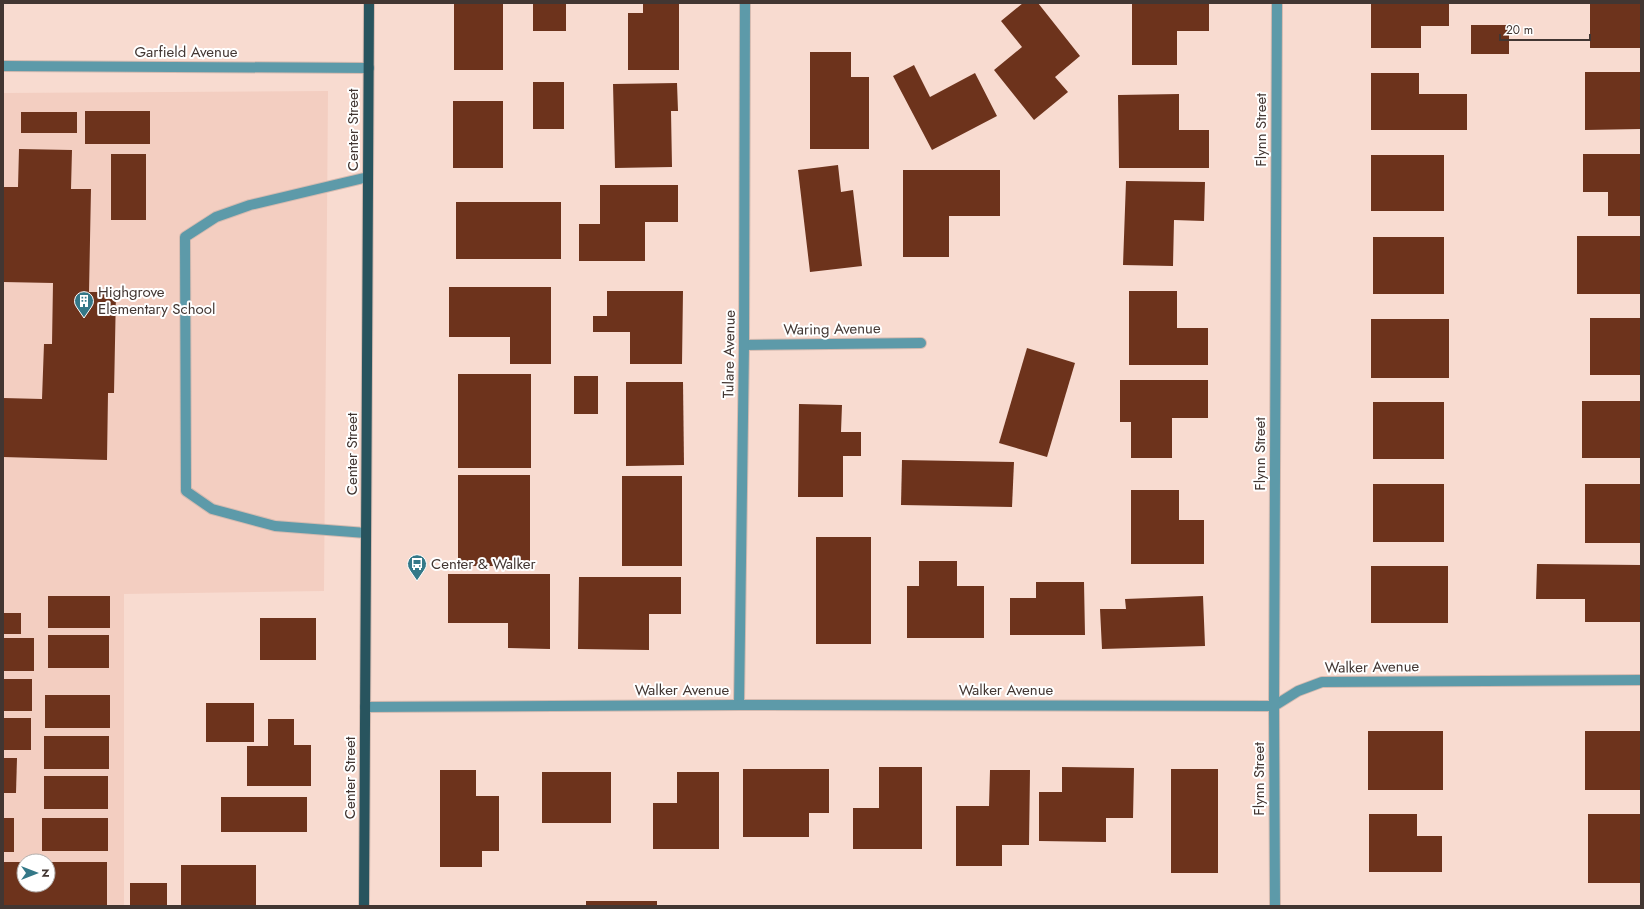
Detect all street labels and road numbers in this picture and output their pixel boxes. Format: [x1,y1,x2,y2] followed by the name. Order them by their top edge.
[134,41,238,63] street label: Garfield Avenue
[342,88,364,171] street label: Center Street
[1250,93,1272,167] street label: Flynn Street
[717,309,741,398] street label: Tulare Avenue
[783,317,881,341] street label: Waring Avenue
[341,412,363,495] street label: Center Street
[1249,417,1271,491] street label: Flynn Street
[1325,655,1420,679] street label: Walker Avenue
[635,679,730,701] street label: Walker Avenue
[959,679,1054,701] street label: Walker Avenue
[339,736,361,819] street label: Center Street
[1248,742,1270,816] street label: Flynn Street

